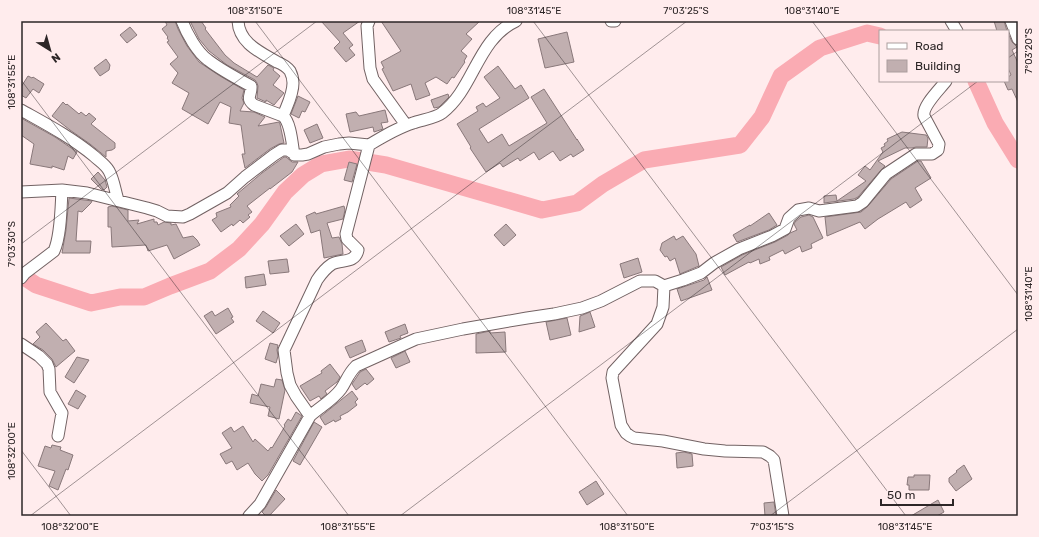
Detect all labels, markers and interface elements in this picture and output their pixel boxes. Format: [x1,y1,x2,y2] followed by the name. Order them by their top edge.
[227,5,283,17] text: 108°31'50"E
[507,5,561,17] text: 108°31'45"E
[663,5,709,17] text: 7°03'25"S
[785,5,840,17] text: 108°31'40"E
[1023,28,1035,74] text: 7°03'20"S
[30,30,70,70] north arrow
[879,30,1009,82] legend
[915,39,943,53] text: Road
[49,50,63,65] text: N
[6,55,18,109] text: 108°31'55"E
[915,59,961,73] text: Building
[6,221,18,267] text: 7°03'30"S
[1023,267,1035,322] text: 108°31'40"E
[6,422,18,480] text: 108°32'00"E
[881,481,953,507] scale bar
[887,488,915,502] text: 50 m
[41,521,99,533] text: 108°32'00"E
[321,521,375,533] text: 108°31'55"E
[599,521,655,533] text: 108°31'50"E
[750,521,794,533] text: 7°03'15"S
[878,521,932,533] text: 108°31'45"E

